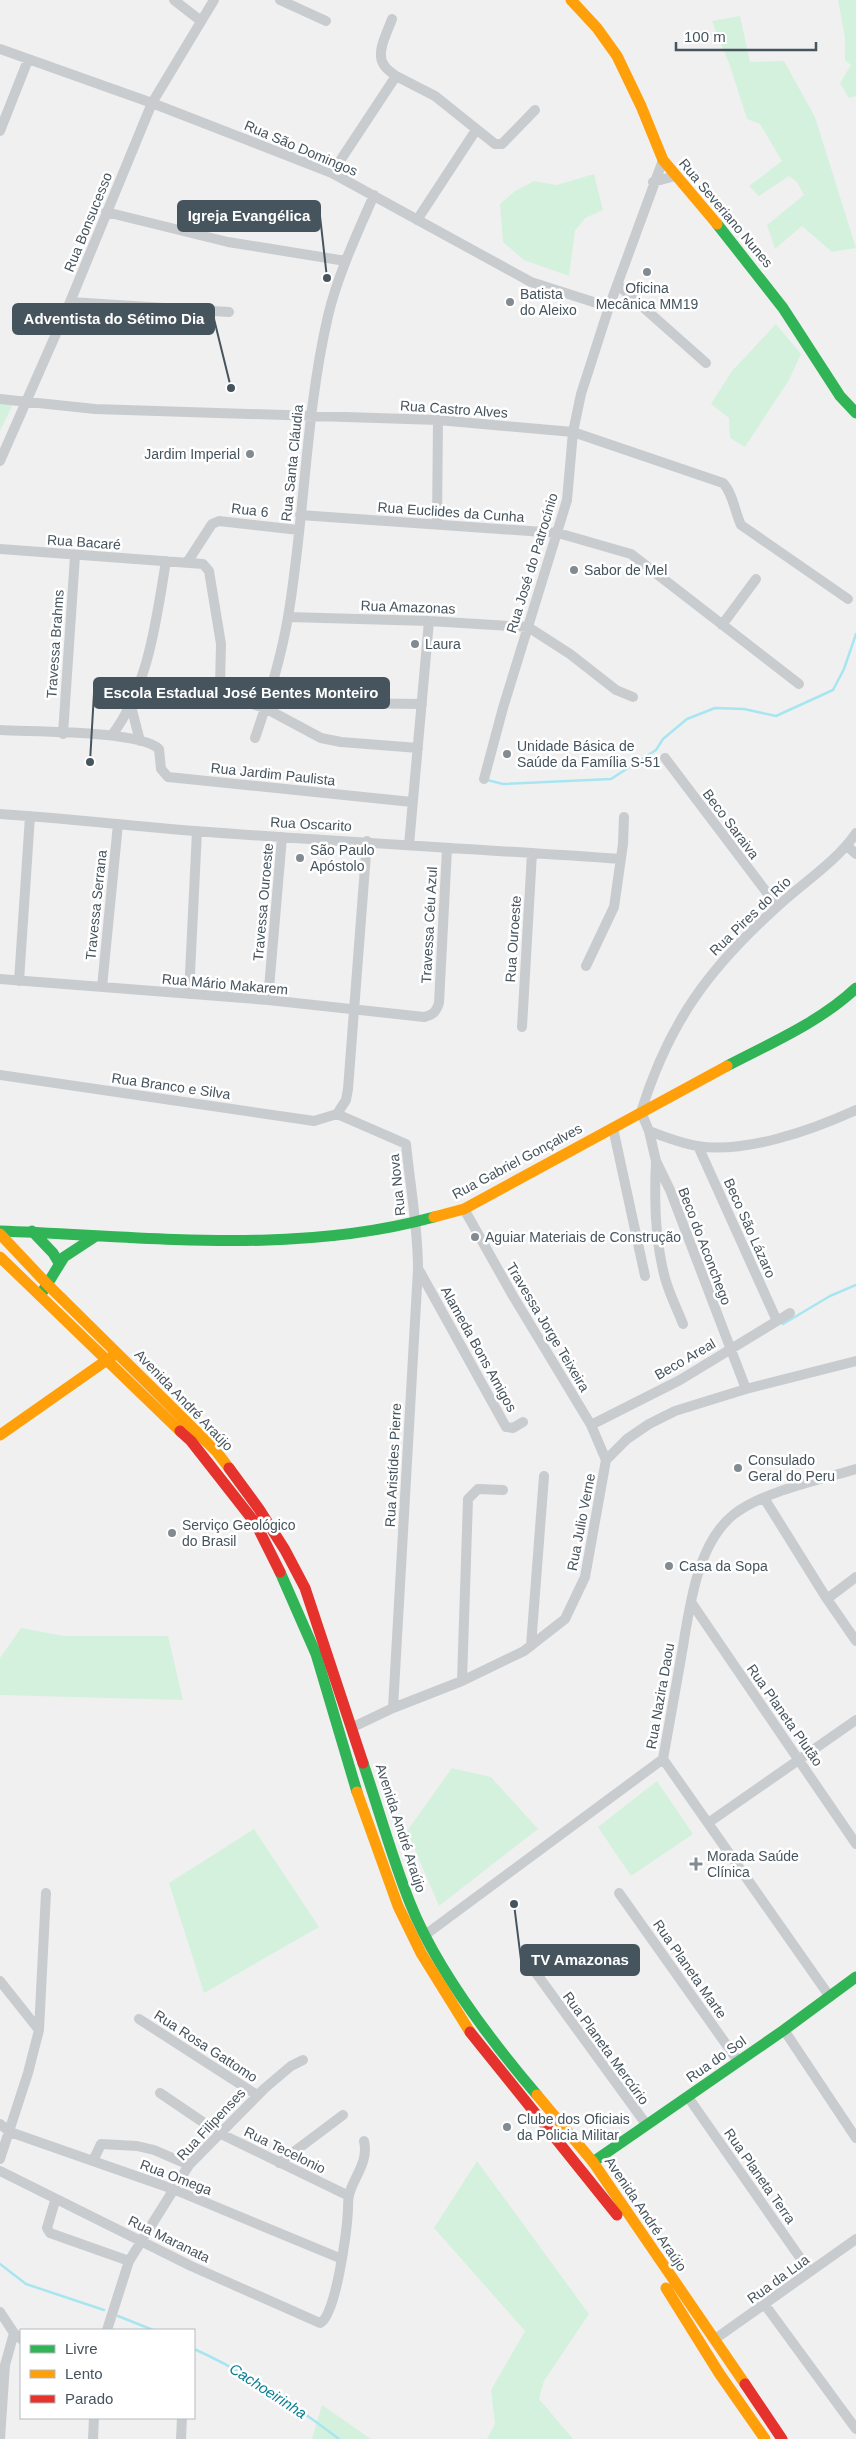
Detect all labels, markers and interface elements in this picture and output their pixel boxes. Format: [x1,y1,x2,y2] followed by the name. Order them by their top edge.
[676,20,816,52] scale bar
[684,28,726,45] text: 100 m
[242,117,360,179] street label: Rua São Domingos
[676,155,776,271] street label: Rua Severiano Nunes
[61,170,115,274] street label: Rua Bonsucesso
[178,201,320,231] callout: Igreja Evangélica
[188,207,311,224] text: Igreja Evangélica
[641,266,653,278] marker: Oficina Mecânica MM19
[596,280,699,312] place label: Oficina Mecânica MM19
[520,286,577,318] place label: Batista do Aleixo
[504,296,516,308] marker: Batista do Aleixo
[13,304,214,334] callout: Adventista do Sétimo Dia
[24,310,205,327] text: Adventista do Sétimo Dia
[399,397,509,421] street label: Rua Castro Alves
[278,404,306,522] street label: Rua Santa Cláudia
[144,446,240,462] place label: Jardim Imperial
[244,448,256,460] marker: Jardim Imperial
[503,491,561,635] street label: Rua José do Patrocínio
[377,499,525,525] street label: Rua Euclides da Cunha
[230,500,270,520] street label: Rua 6
[47,531,122,553] street label: Rua Bacaré
[584,562,667,578] place label: Sabor de Mel
[568,564,580,576] marker: Sabor de Mel
[43,589,67,699] street label: Travessa Brahms
[360,597,456,617] street label: Rua Amazonas
[425,636,461,652] place label: Laura
[409,638,421,650] marker: Laura
[94,678,389,708] callout: Escola Estadual José Bentes Monteiro
[103,684,379,701] text: Escola Estadual José Bentes Monteiro
[517,738,660,770] place label: Unidade Básica de Saúde da Família S-51
[501,748,513,760] marker: Unidade Básica de Saúde da Família S-51
[210,759,336,789] street label: Rua Jardim Paulista
[700,786,763,862] street label: Beco Saraiva
[270,814,352,834] street label: Rua Oscarito
[250,842,276,962] street label: Travessa Ouroeste
[310,842,375,874] place label: São Paulo Apóstolo
[82,849,110,961] street label: Travessa Serrana
[294,852,306,864] marker: São Paulo Apóstolo
[418,866,440,984] street label: Travessa Céu Azul
[706,873,794,959] street label: Rua Pires do Río
[502,895,524,983] street label: Rua Ouroeste
[161,971,289,997] street label: Rua Mário Makarem
[111,1070,232,1102] street label: Rua Branco e Silva
[449,1120,585,1202] street label: Rua Gabriel Gonçalves
[386,1153,408,1217] street label: Rua Nova
[721,1176,779,1281] street label: Beco São Lázaro
[675,1185,735,1307] street label: Beco do Aconchego
[485,1229,681,1245] place label: Aguiar Materiais de Construção
[469,1231,481,1243] marker: Aguiar Materiais de Construção
[503,1260,593,1395] street label: Travessa Jorge Teixeira
[438,1284,520,1414] street label: Alameda Bons Amigos
[652,1335,718,1383] street label: Beco Areal
[132,1346,237,1454] street label: Avenida André Araújo
[382,1402,404,1528] street label: Rua Aristídes Pierre
[748,1452,835,1484] place label: Consulado Geral do Peru
[732,1462,744,1474] marker: Consulado Geral do Peru
[564,1472,598,1572] street label: Rua Julio Verne
[182,1517,296,1549] place label: Serviço Geológico do Brasil
[166,1527,178,1539] marker: Serviço Geológico do Brasil
[679,1558,768,1574] place label: Casa da Sopa
[663,1560,675,1572] marker: Casa da Sopa
[643,1642,677,1750] street label: Rua Nazira Daou
[744,1661,826,1769] street label: Rua Planeta Plutão
[373,1762,429,1895] street label: Avenida André Araújo
[707,1848,799,1880] place label: Morada Saúde Clínica
[689,1857,703,1871] marker: Morada Saúde Clínica
[650,1917,730,2022] street label: Rua Planeta Marte
[521,1945,639,1975] callout: TV Amazonas
[531,1951,629,1968] text: TV Amazonas
[560,1989,652,2108] street label: Rua Planeta Mercúrio
[151,2007,261,2085] street label: Rua Rosa Gattomo
[683,2033,749,2085] street label: Rua do Sol
[174,2085,248,2163] street label: Rua Filipenses
[517,2111,630,2143] place label: Clube dos Oficiais da Policia Militar
[501,2121,513,2133] marker: Clube dos Oficiais da Policia Militar
[242,2123,328,2177] street label: Rua Tecelonio
[721,2125,799,2227] street label: Rua Planeta Terra
[602,2154,690,2274] street label: Avenida André Araújo
[138,2156,214,2198] street label: Rua Omega
[126,2212,213,2266] street label: Rua Maranata
[744,2251,812,2307] street label: Rua da Lua
[20,2329,195,2419] legend
[65,2340,98,2357] text: Livre
[227,2359,310,2422] water label: Cachoeirinha
[65,2365,103,2382] text: Lento
[65,2390,113,2407] text: Parado

